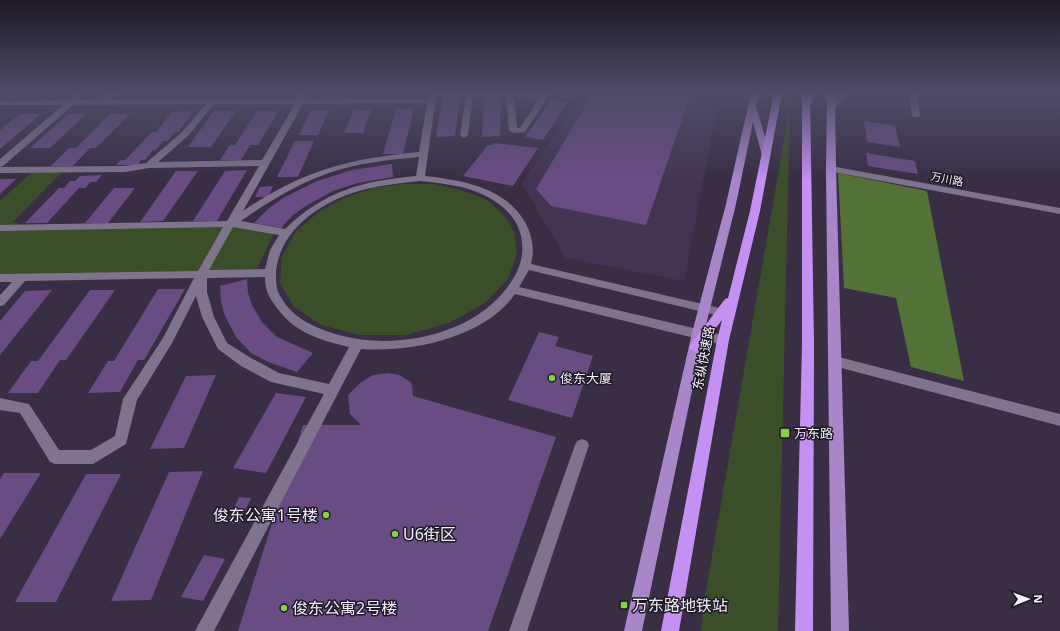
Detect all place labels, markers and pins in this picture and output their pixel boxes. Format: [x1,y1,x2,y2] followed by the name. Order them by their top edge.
[560,369,612,387] place label: 俊东大厦
[547,373,557,383] marker: 俊东大厦
[794,424,833,442] place label: 万东路
[779,427,791,439] marker: 万东路
[213,504,318,526] place label: 俊东公寓1号楼
[321,510,331,520] marker: 俊东公寓1号楼
[403,523,456,545] place label: U6街区
[390,529,400,539] marker: U6街区
[632,594,728,616] place label: 万东路地铁站
[292,597,397,619] place label: 俊东公寓2号楼
[619,600,629,610] marker: 万东路地铁站
[279,603,289,613] marker: 俊东公寓2号楼

